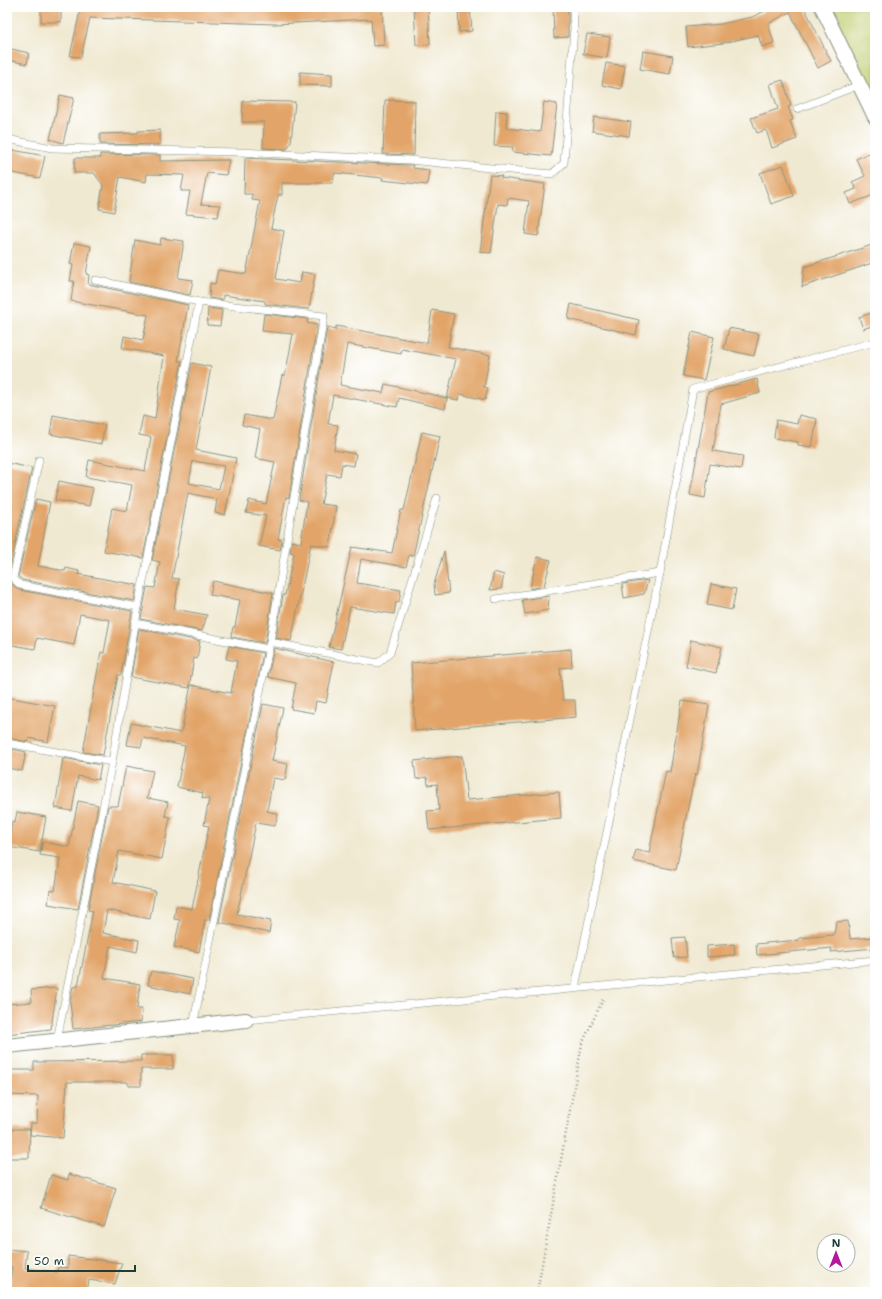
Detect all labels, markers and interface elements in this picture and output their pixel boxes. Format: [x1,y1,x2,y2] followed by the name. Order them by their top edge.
[816,1233,856,1273] north arrow
[832,1236,841,1251] text: N
[28,1247,135,1273] scale bar
[34,1253,64,1269] text: 50 m

